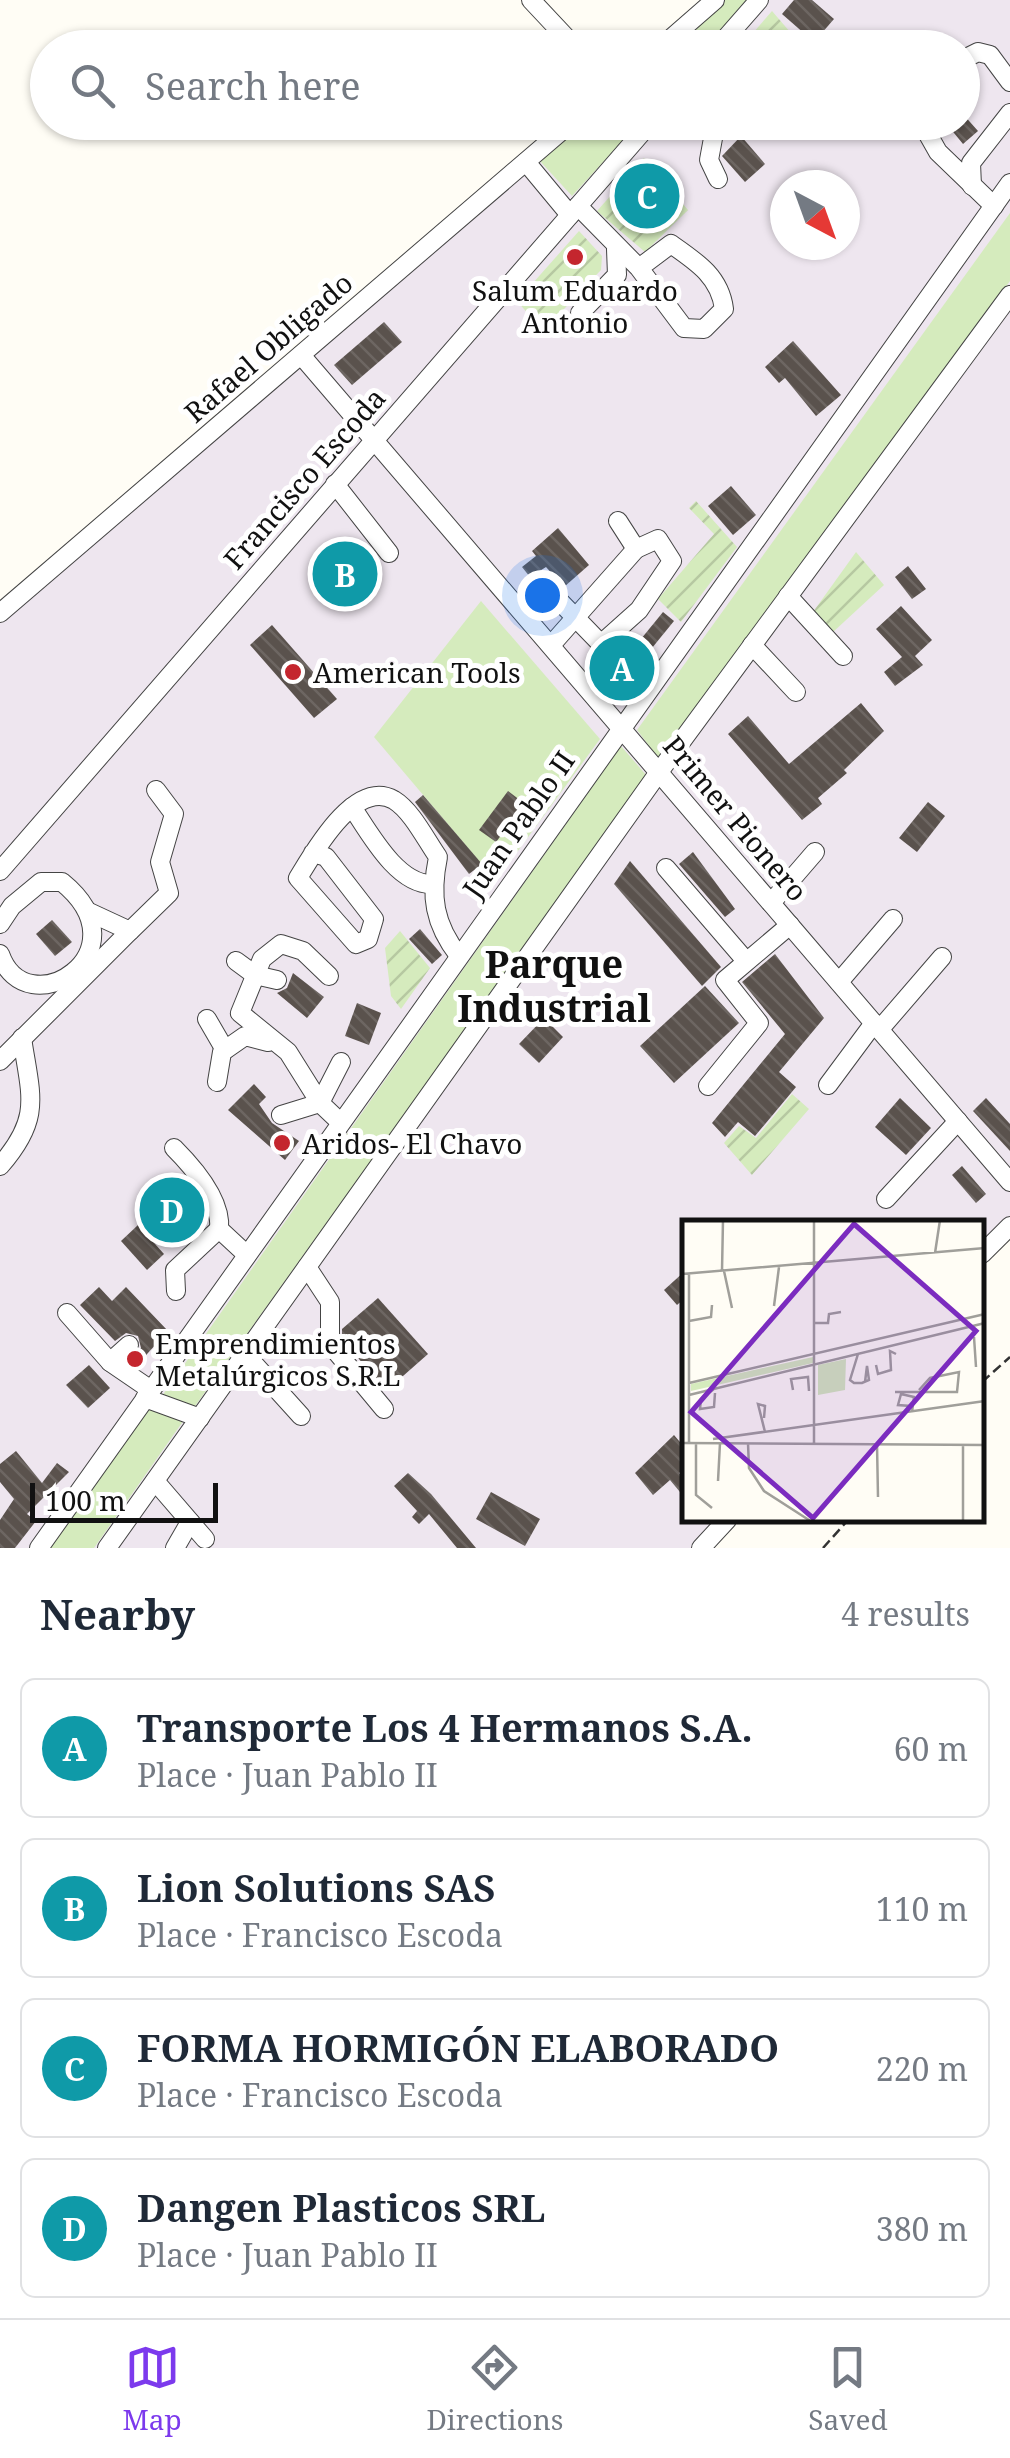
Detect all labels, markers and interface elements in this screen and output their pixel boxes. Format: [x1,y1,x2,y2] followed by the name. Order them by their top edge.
[30,30,980,140] search box
[65,58,120,113] icon: search
[145,59,361,111] text: Search here
[614,158,680,234] pin: C
[770,170,860,260] north arrow
[564,246,586,268] marker: Salum Eduardo Antonio
[176,263,360,431] street label: Rafael Obligado
[472,271,678,341] place label: Salum Eduardo Antonio
[215,379,393,577] street label: Francisco Escoda
[312,536,378,612] pin: B
[517,570,568,621] your location
[590,630,654,706] pin: A
[313,653,521,691] place label: American Tools
[282,661,304,683] marker: American Tools
[655,727,817,909] street label: Primer Pionero
[453,743,583,906] street label: Juan Pablo II
[457,937,651,1033] district label: Parque Industrial
[302,1124,522,1162] place label: Aridos- El Chavo
[271,1132,293,1154] marker: Aridos- El Chavo
[140,1172,204,1248] pin: D
[682,1220,985,1523] inset map
[155,1324,400,1394] place label: Emprendimientos Metalúrgicos S.R.L
[124,1348,146,1370] marker: Emprendimientos Metalúrgicos S.R.L
[30,1478,218,1522] scale bar
[45,1481,126,1519] text: 100 m
[40,1585,195,1642] text: Nearby
[841,1592,970,1635] text: 4 results
[137,1701,753,1753] text: Transporte Los 4 Hermanos S.A.
[62,1727,87,1770] text: A
[894,1727,968,1770] text: 60 m
[137,1753,438,1796] text: Place · Juan Pablo II
[137,1861,495,1913] text: Lion Solutions SAS
[64,1887,85,1930] text: B
[876,1887,968,1930] text: 110 m
[137,1913,503,1956] text: Place · Francisco Escoda
[137,2021,779,2073] text: FORMA HORMIGÓN ELABORADO
[64,2047,85,2090] text: C
[876,2047,968,2090] text: 220 m
[137,2073,503,2116] text: Place · Francisco Escoda
[137,2181,545,2233] text: Dangen Plasticos SRL
[62,2207,87,2250] text: D
[876,2207,968,2250] text: 380 m
[137,2233,438,2276] text: Place · Juan Pablo II
[122,2340,182,2438] tab: Map
[426,2340,563,2438] tab: Directions
[808,2340,888,2438] tab: Saved

